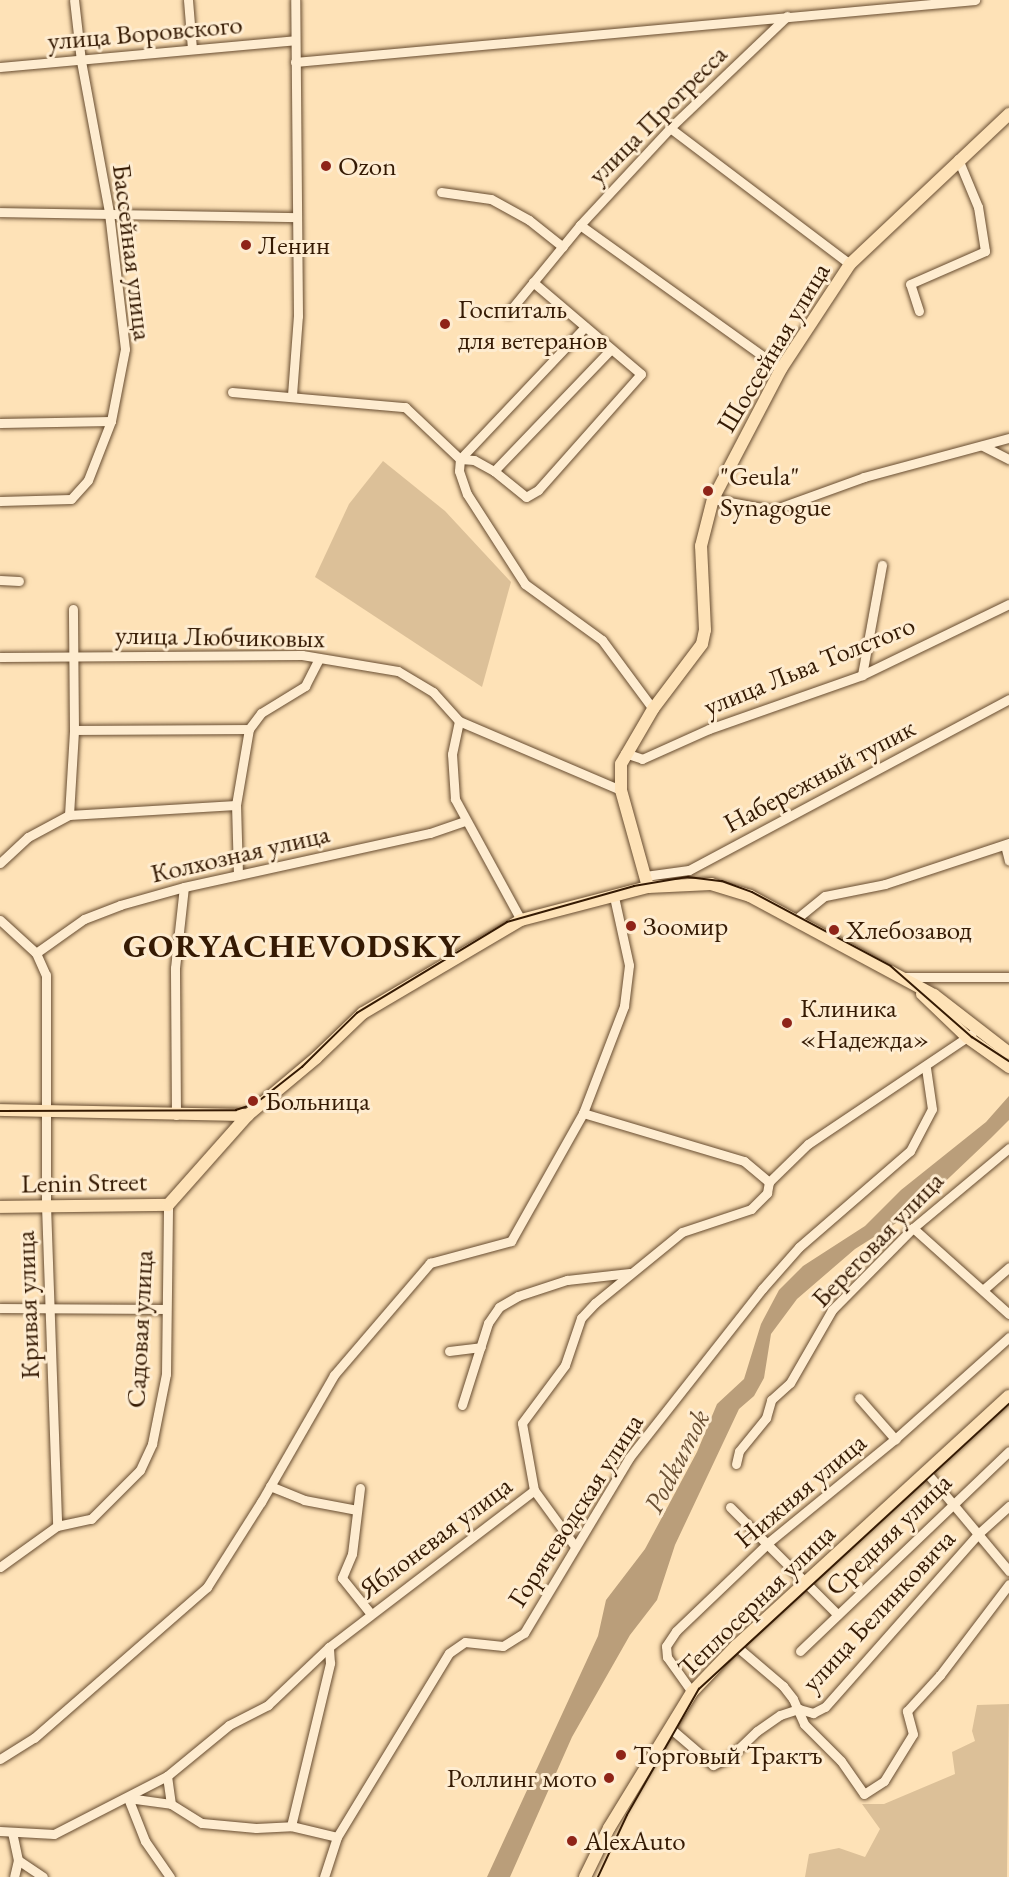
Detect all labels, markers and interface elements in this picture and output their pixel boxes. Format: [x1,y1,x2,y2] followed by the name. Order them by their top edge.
[46,7,244,57] street label: улица Воровского
[581,38,733,190] street label: улица Прогресса
[338,150,396,182] place label: Ozon
[319,159,333,173] marker: Ozon
[106,162,160,342] street label: Бассейная улица
[258,229,330,261] place label: Ленин
[239,238,253,252] marker: Ленин
[710,256,836,438] street label: Шоссейная улица
[458,292,607,355] place label: Госпиталь для ветеранов
[436,315,454,333] marker: Госпиталь для ветеранов
[720,459,831,522] place label: "Geula" Synagogue
[701,484,715,498] marker: "Geula" Synagogue
[699,608,919,722] street label: улица Льва Толстого
[115,618,325,654] street label: улица Любчиковых
[718,711,920,839] street label: Набережный тупик
[147,817,333,889] street label: Колхозная улица
[643,910,728,942] place label: Зоомир
[846,914,972,946] place label: Хлебозавод
[624,919,638,933] marker: Зоомир
[827,923,841,937] marker: Хлебозавод
[123,926,461,966] district label: GORYACHEVODSKY
[800,991,929,1054] place label: Клиника «Надежда»
[778,1014,796,1032] marker: Клиника «Надежда»
[265,1085,370,1117] place label: Больница
[246,1094,260,1108] marker: Больница
[804,1164,950,1314] street label: Береговая улица
[21,1165,147,1199] street label: Lenin Street
[8,1230,46,1380] street label: Кривая улица
[119,1249,159,1409] street label: Садовая улица
[636,1403,716,1519] water label: Podkumok
[500,1407,650,1613] street label: Горячеводская улица
[728,1426,872,1554] street label: Нижняя улица
[818,1466,958,1602] street label: Средняя улица
[352,1469,518,1605] street label: Яблоневая улица
[671,1517,841,1683] street label: Теплосерная улица
[794,1522,962,1698] street label: улица Белинковича
[633,1739,823,1771] place label: Торговый Трактъ
[614,1748,628,1762] marker: Торговый Трактъ
[447,1762,597,1794] place label: Роллинг мото
[602,1771,616,1785] marker: Роллинг мото
[584,1825,686,1857] place label: AlexAuto
[565,1834,579,1848] marker: AlexAuto

